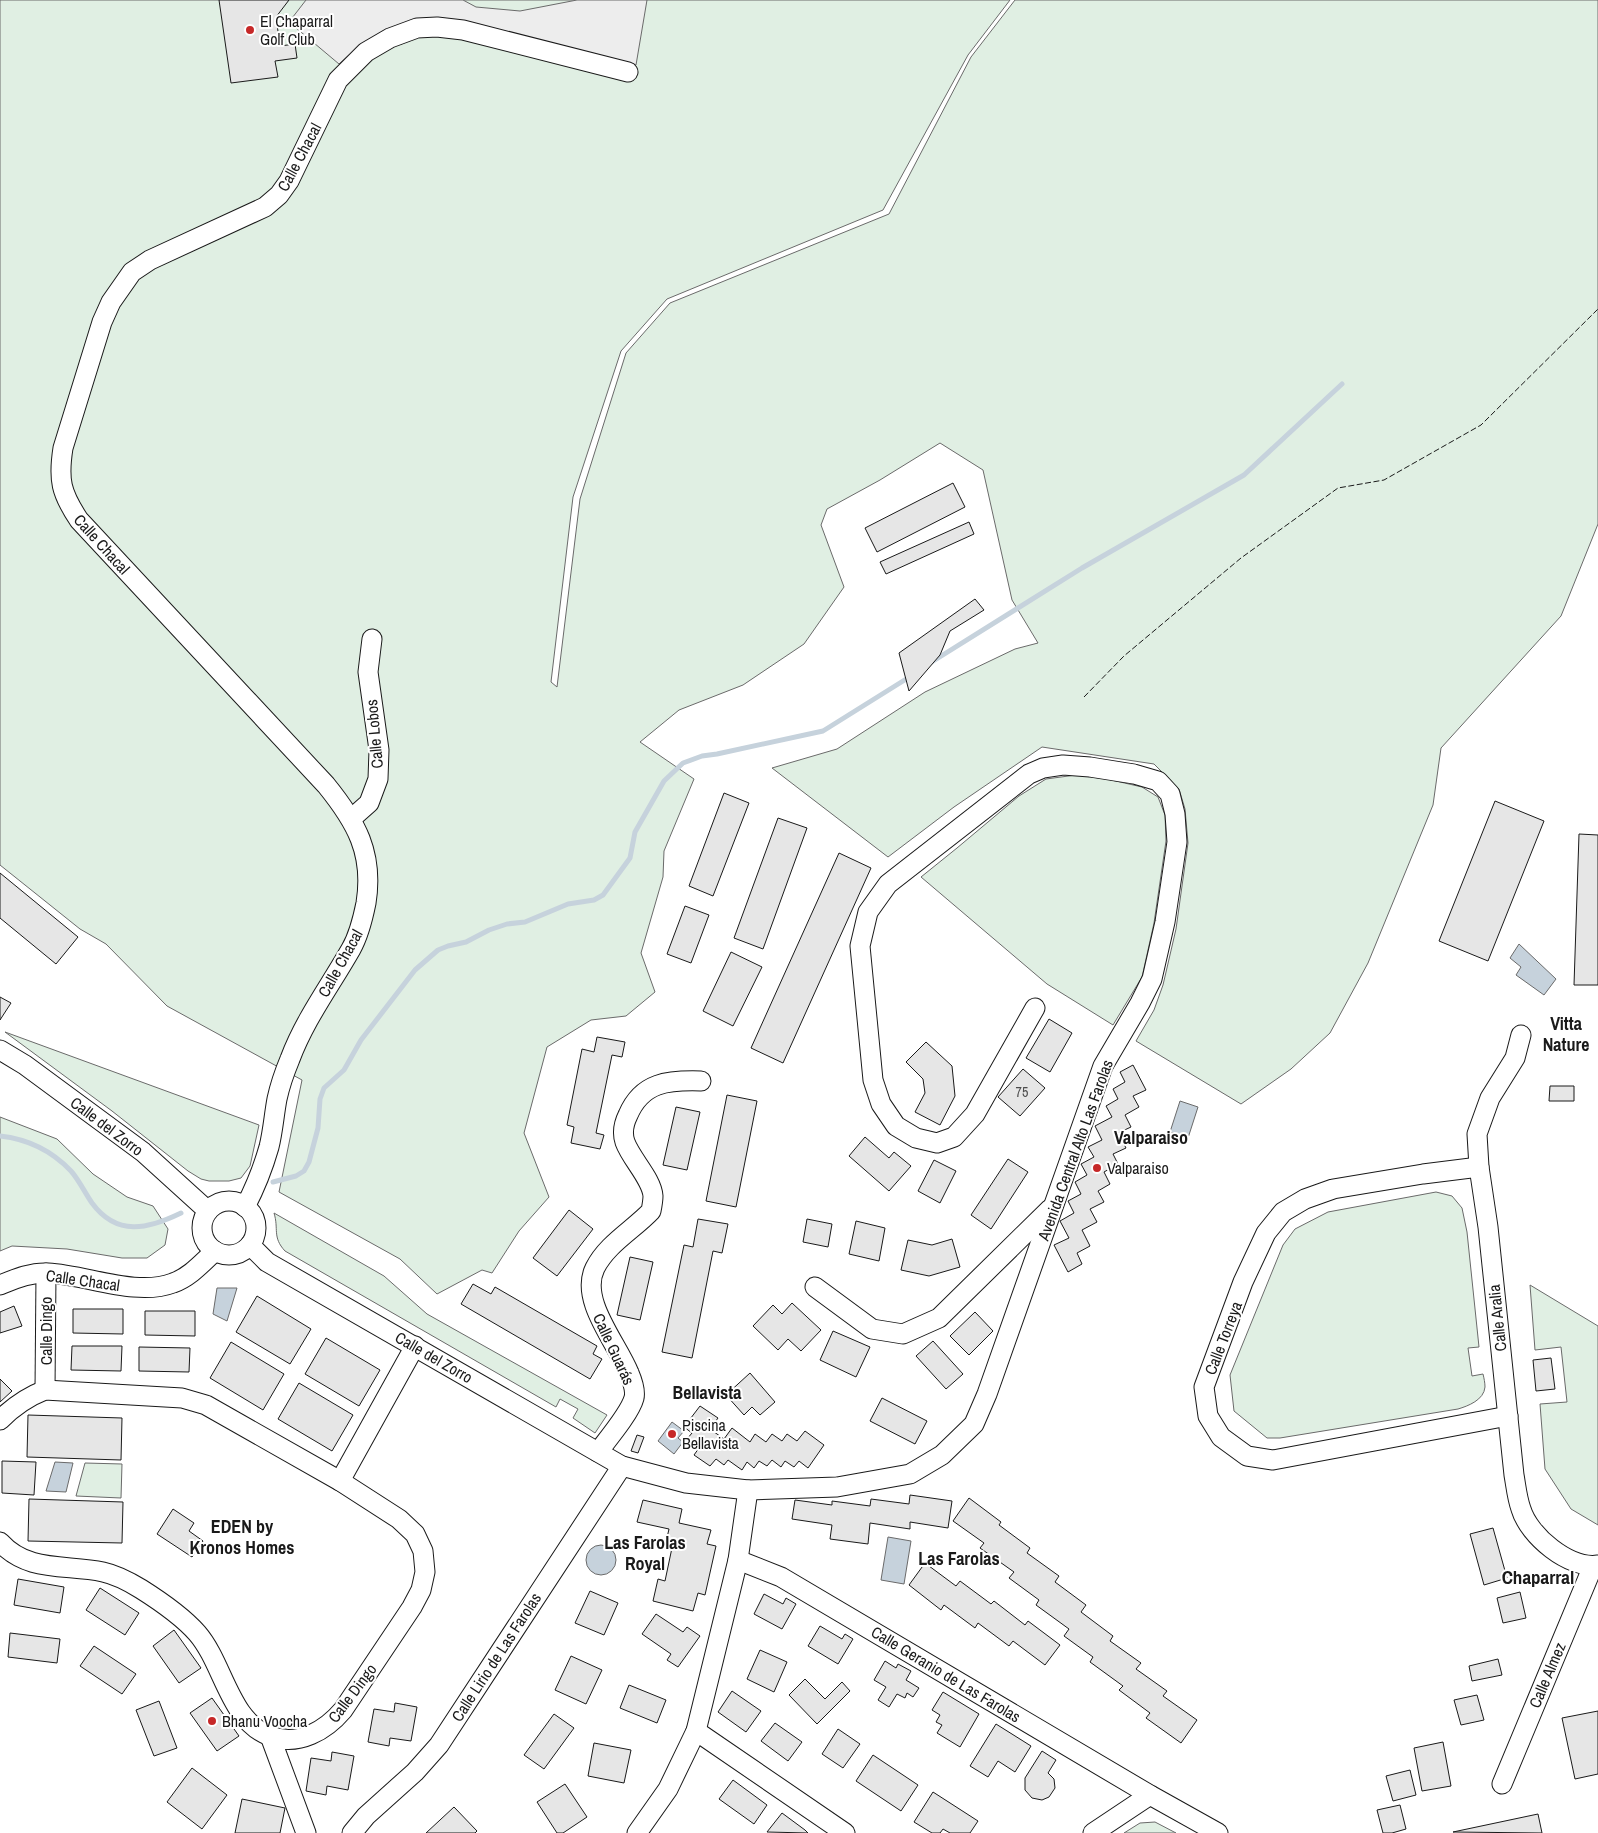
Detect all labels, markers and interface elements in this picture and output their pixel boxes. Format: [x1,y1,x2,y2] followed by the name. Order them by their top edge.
[260,10,333,50] place label: El Chaparral Golf Club
[244,24,256,36] marker: El Chaparral Golf Club
[272,119,326,195] street label: Calle Chacal
[69,509,135,579] street label: Calle Chacal
[360,699,388,769] street label: Calle Lobos
[312,925,368,1001] street label: Calle Chacal
[1543,1011,1589,1057] district label: Vitta Nature
[1032,1057,1118,1244] street label: Avenida Central Alto Las Farolas
[1016,1083,1028,1101] house number: 75
[66,1091,148,1161] street label: Calle del Zorro
[1114,1125,1188,1150] district label: Valparaiso
[1107,1157,1169,1179] place label: Valparaiso
[1091,1162,1103,1174] marker: Valparaiso
[45,1264,121,1296] street label: Calle Chacal
[1482,1283,1511,1353] street label: Calle Aralia
[35,1297,57,1365] street label: Calle Dingo
[1199,1297,1247,1378] street label: Calle Torreya
[588,1310,640,1388] street label: Calle Guarás
[391,1326,477,1388] street label: Calle del Zorro
[673,1380,742,1405] district label: Bellavista
[682,1414,740,1454] place label: Piscina Bellavista
[666,1428,678,1440] marker: Piscina Bellavista
[190,1514,294,1560] district label: EDEN by Kronos Homes
[604,1530,686,1576] district label: Las Farolas Royal
[918,1546,1000,1571] district label: Las Farolas
[1502,1564,1574,1590] district label: Chaparral
[446,1588,546,1726] street label: Calle Lirio de Las Farolas
[867,1621,1025,1727] street label: Calle Geranio de Las Farolas
[1523,1638,1571,1711] street label: Calle Almez
[323,1659,381,1727] street label: Calle Dingo
[222,1710,308,1732] place label: Bhanu Voocha
[206,1715,218,1727] marker: Bhanu Voocha

